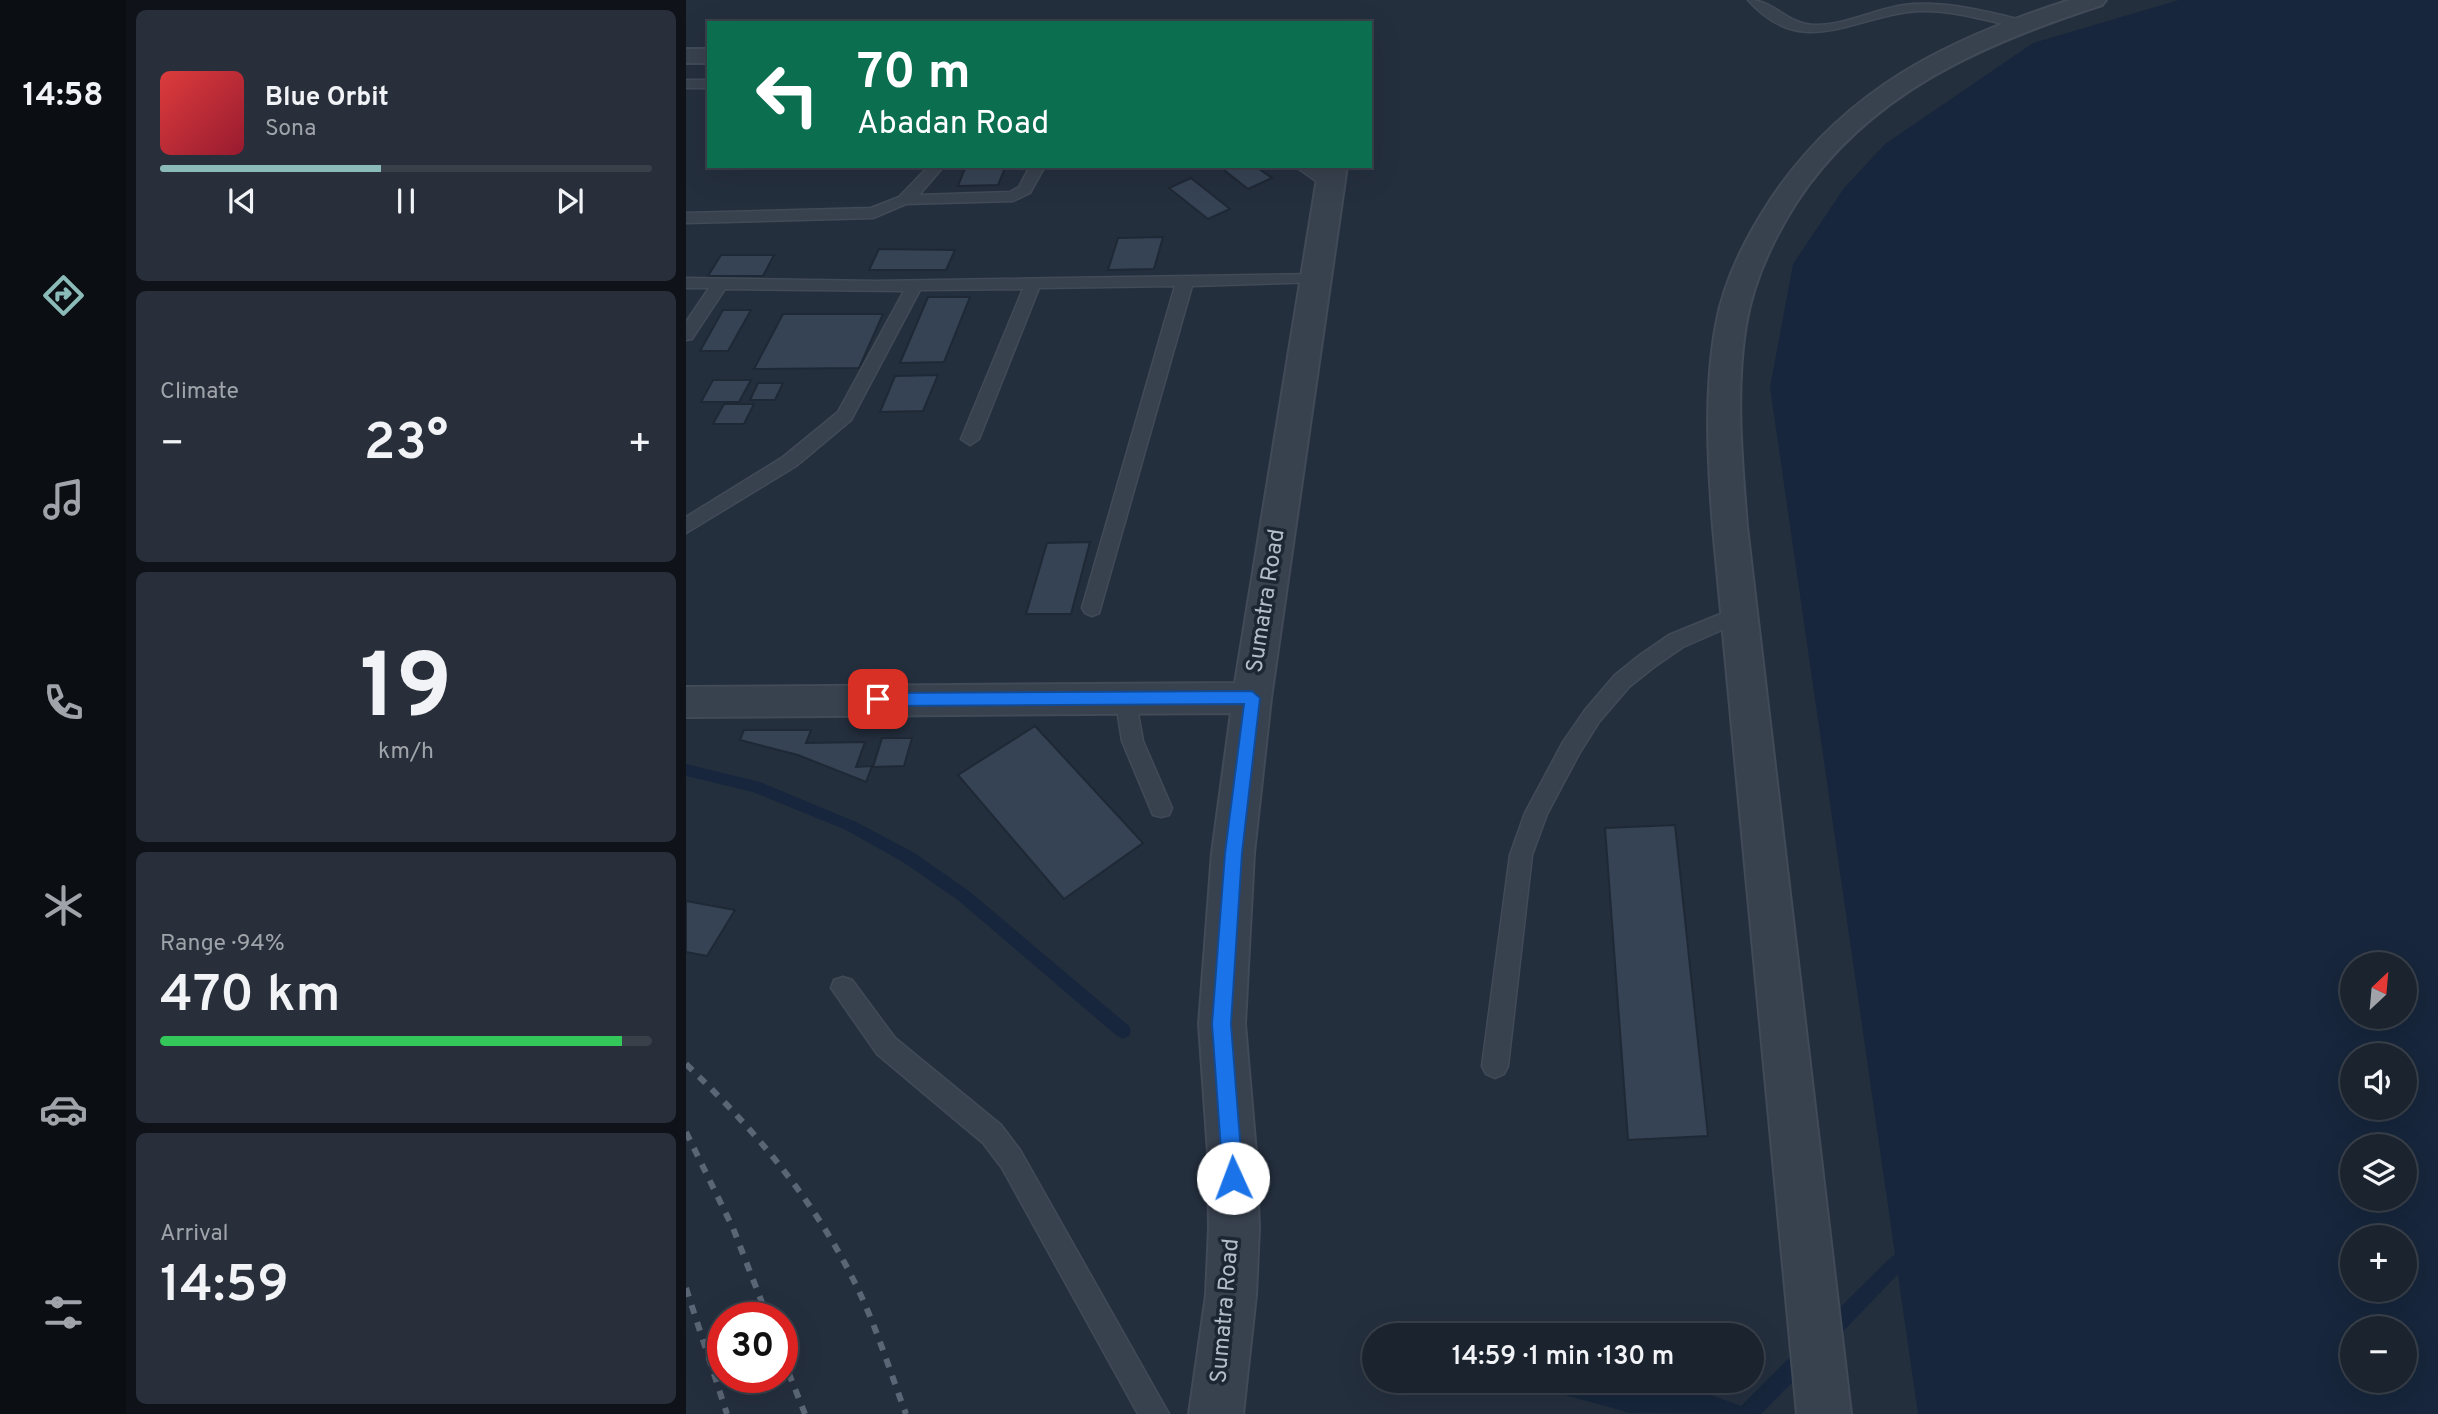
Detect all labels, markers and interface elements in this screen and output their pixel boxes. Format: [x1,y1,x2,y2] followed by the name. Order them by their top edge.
[857,44,971,106] text: 70 m
[742,49,833,140] icon: left
[23,77,103,117] text: 14:58
[265,82,389,115] text: Blue Orbit
[857,105,1049,145] text: Abadan Road
[265,115,316,144] text: Sona
[223,182,261,220] icon: previous
[387,182,425,220] icon: pause
[551,182,589,220] icon: next
[39,271,88,320] icon: directions
[160,378,239,407] text: Climate
[364,412,448,478] text: 23°
[160,421,185,470] text: −
[627,421,652,470] text: +
[39,475,88,524] icon: music
[1241,527,1293,675] street label: Sumatra Road
[360,635,452,750] text: 19
[848,669,908,729] pin
[39,678,88,727] icon: phone
[859,680,897,718] icon: arrive
[378,738,434,767] text: km/h
[39,881,88,930] icon: climate
[160,930,285,959] text: Range · 94%
[2340,952,2417,1029] north arrow
[2340,952,2417,1393] map controls
[160,964,341,1030] text: 470 km
[2340,1043,2417,1120] button: sound
[39,1085,88,1134] icon: car
[2340,1134,2417,1211] button: layers
[1196,1141,1270,1215] position arrow
[160,1220,229,1249] text: Arrival
[2340,1225,2417,1302] button: +
[1205,1237,1247,1385] street label: Sumatra Road
[160,1254,289,1320] text: 14:59
[39,1288,88,1337] icon: filters
[707,1302,798,1393] speed limit sign: 30
[2340,1316,2417,1393] button: −
[1452,1341,1674,1374] text: 14:59 · 1 min · 130 m

